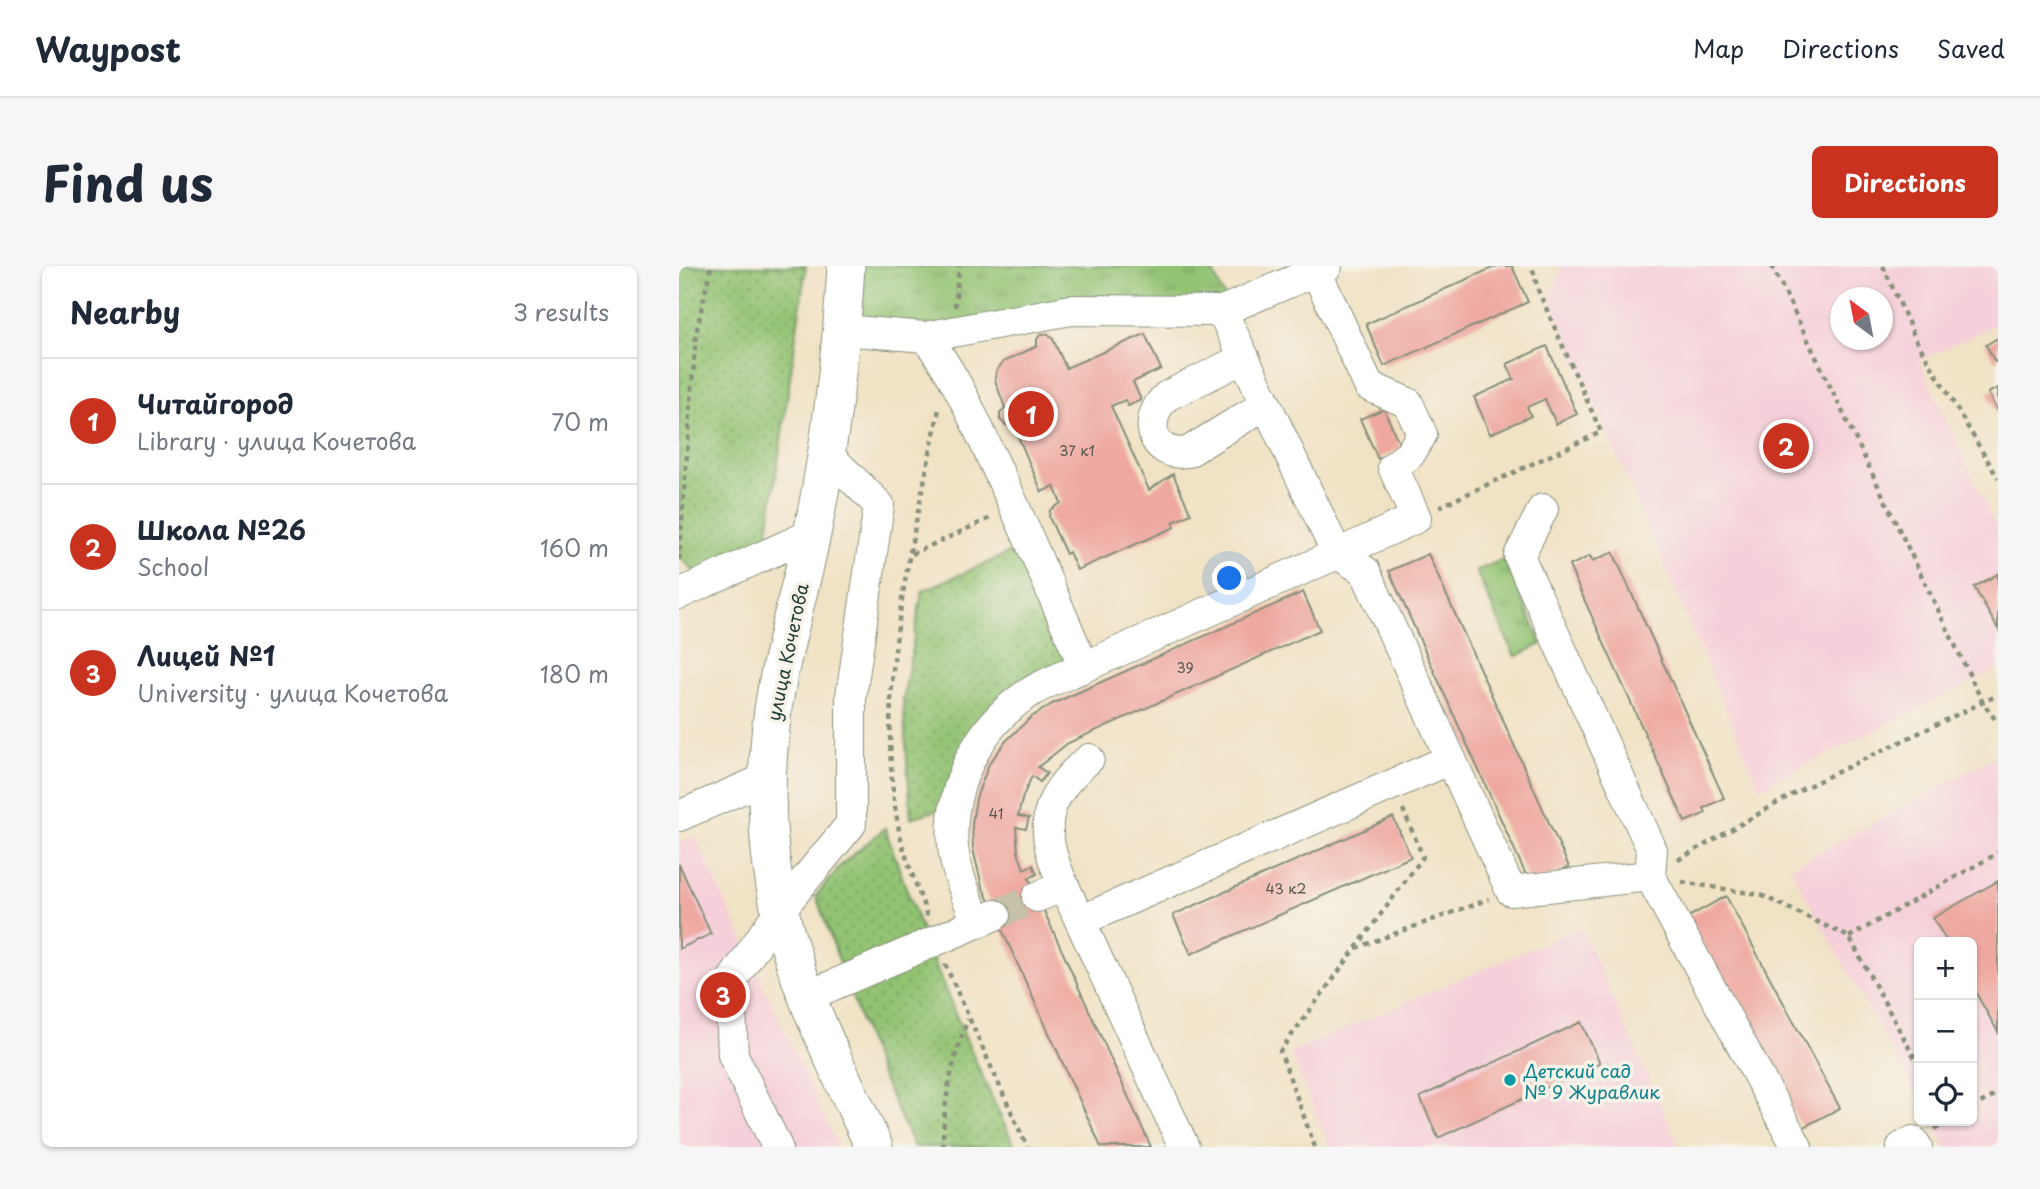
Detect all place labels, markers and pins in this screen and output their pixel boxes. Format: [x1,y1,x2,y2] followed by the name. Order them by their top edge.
[1008,388,1054,440] pin: 1
[1763,420,1809,472] pin: 2
[700,969,746,1021] pin: 3
[1523,1057,1660,1105] place label: Детский сад № 9 Журавлик
[1502,1072,1518,1088] marker: Детский сад № 9 Журавлик

